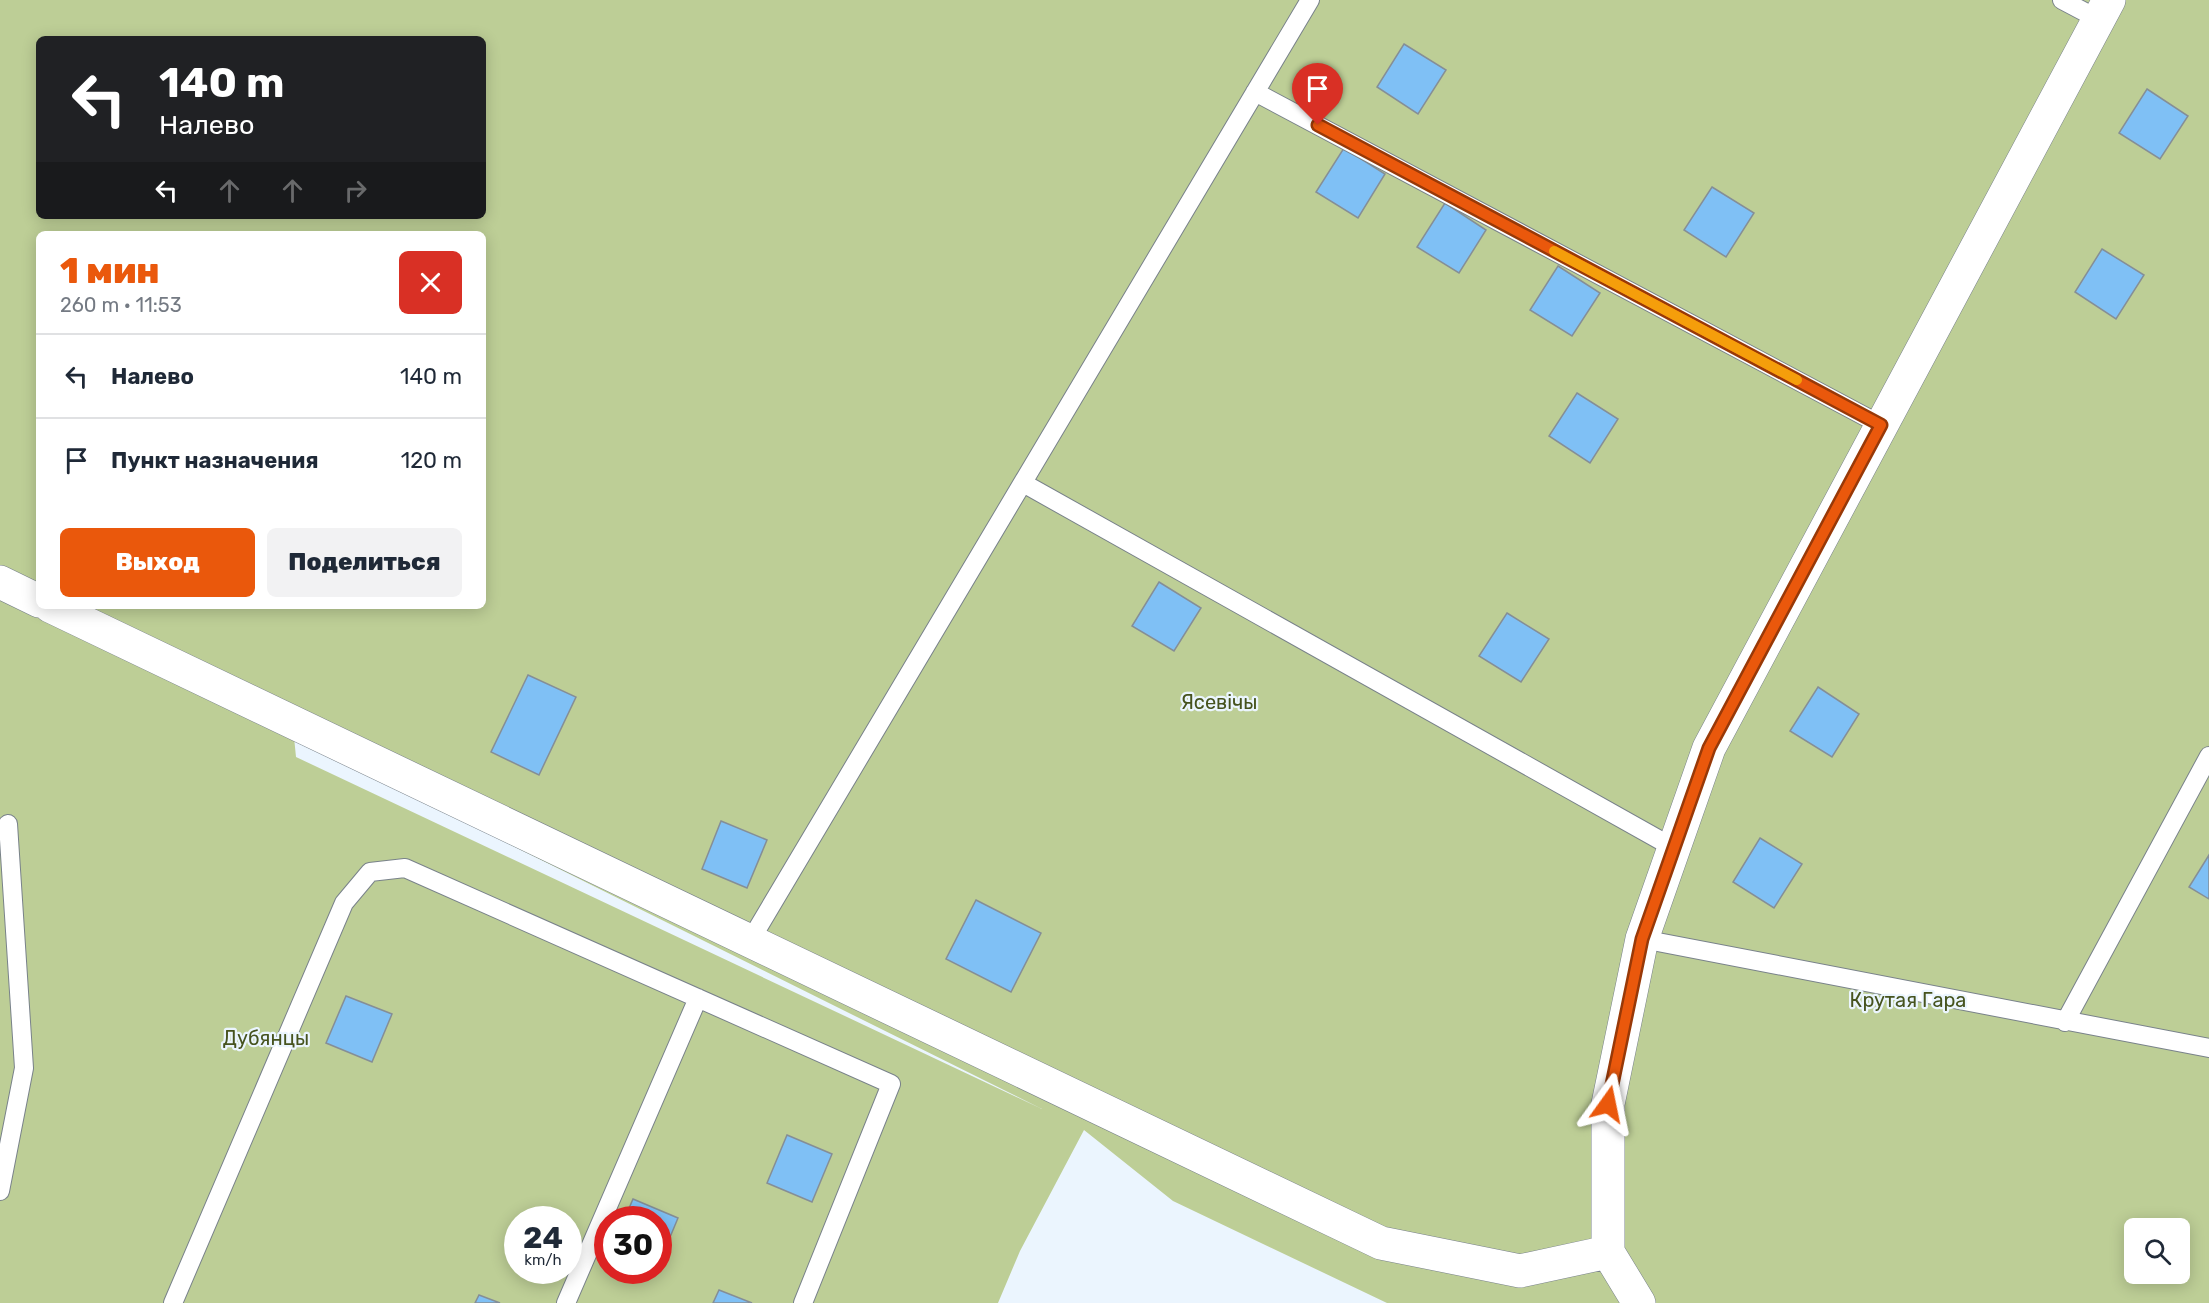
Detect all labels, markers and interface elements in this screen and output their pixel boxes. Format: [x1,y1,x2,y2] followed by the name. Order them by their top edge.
[159,58,285,108] text: 140 m
[60,60,138,138] icon: left
[1292,63,1343,125] pin
[1301,72,1334,105] icon: arrive
[159,109,255,141] text: Налево
[150,174,183,207] icon: left
[213,174,246,207] icon: ahead
[276,174,309,207] icon: ahead
[339,174,372,207] icon: right
[60,249,160,292] text: 1 мин
[399,251,462,314] button: close
[60,293,182,317] text: 260 m · 11:53
[60,360,93,393] icon: left
[111,363,194,390] text: Налево
[400,363,462,390] text: 140 m
[60,444,93,477] icon: arrive
[111,447,319,474] text: Пункт назначения
[401,447,462,474] text: 120 m
[60,528,255,597] button: Выход
[267,528,462,597] button: Поделиться
[1181,690,1257,714] park label: Ясевічы
[1850,988,1966,1012] park label: Крутая Гара
[223,1026,309,1050] park label: Дубянцы
[1576,1072,1640,1136] position arrow
[594,1206,672,1284] speed limit sign: 30
[2124,1218,2190,1284] map controls
[2124,1218,2190,1284] button: search
[523,1220,563,1256] text: 24
[524,1251,562,1269] text: km/h

